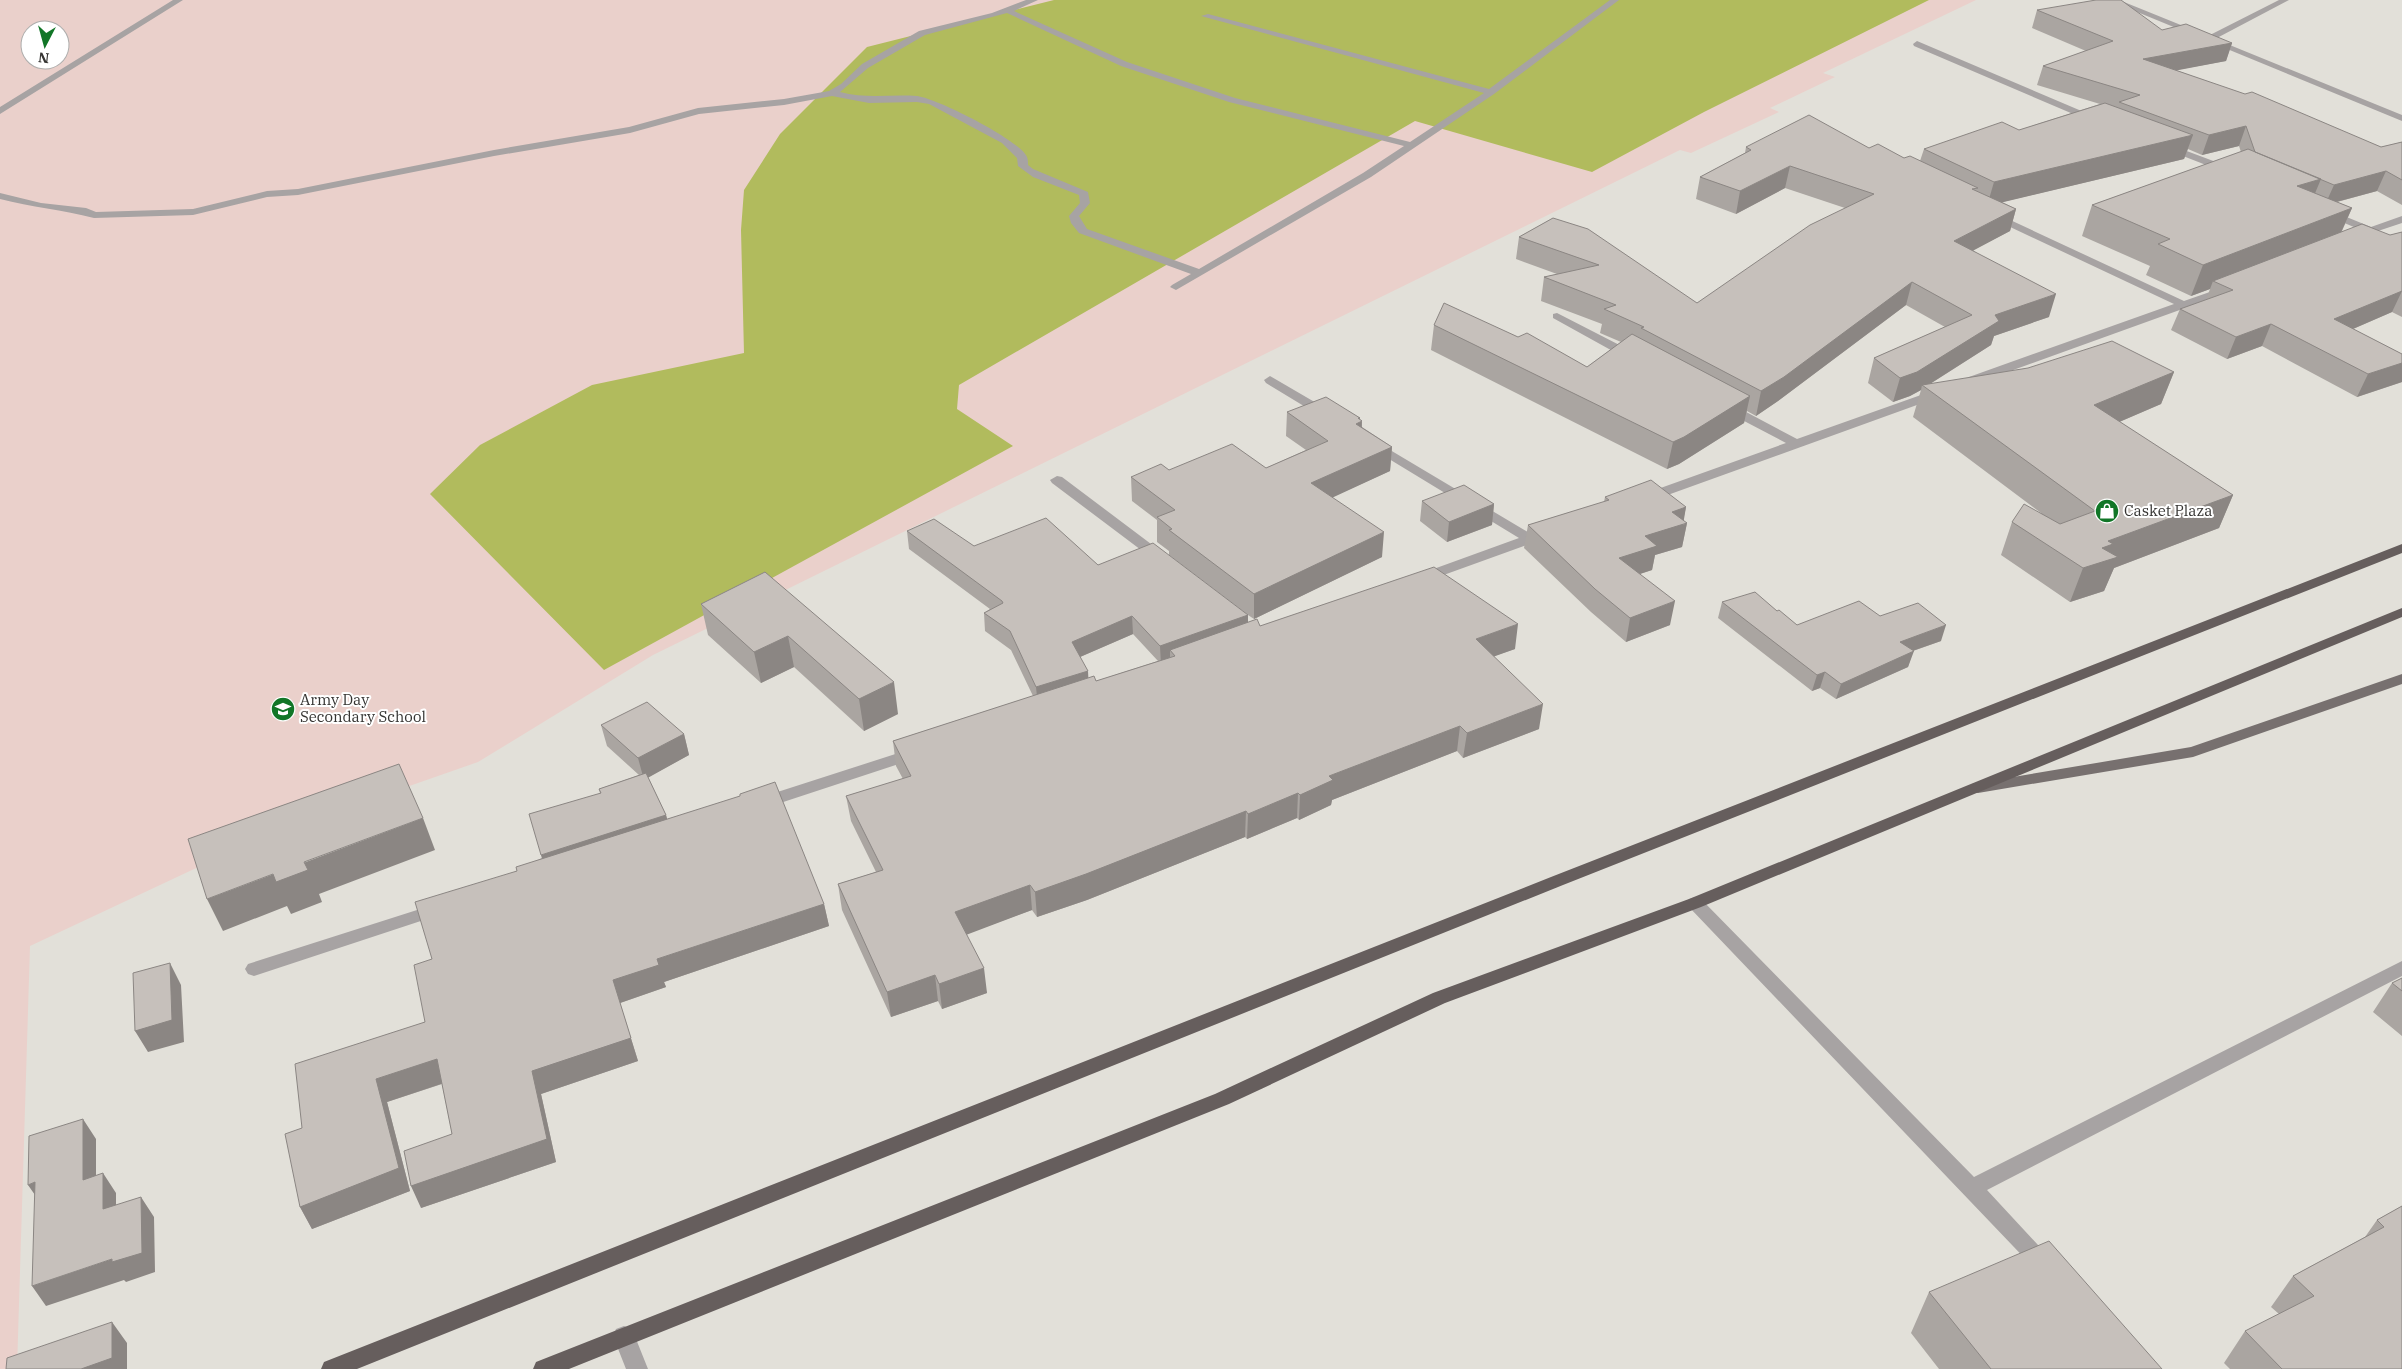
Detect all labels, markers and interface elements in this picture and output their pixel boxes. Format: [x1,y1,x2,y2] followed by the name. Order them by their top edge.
[20,20,70,70] north arrow
[37,48,50,67] text: N
[2094,498,2120,524] shop icon: Casket Plaza
[2124,501,2212,520] place label: Casket Plaza
[300,690,426,726] place label: Army Day Secondary School
[270,696,296,722] school or university icon: Army Day Secondary School

